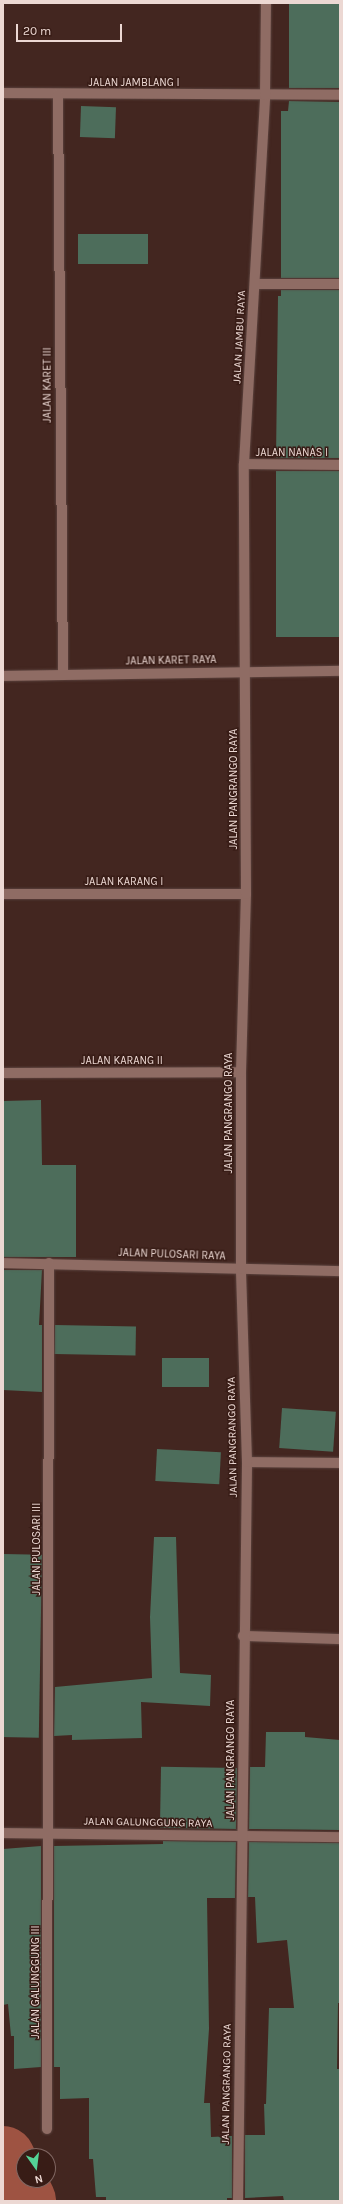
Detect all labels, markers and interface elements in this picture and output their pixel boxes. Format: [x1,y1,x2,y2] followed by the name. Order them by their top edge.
[18,16,124,42] scale bar
[23,24,51,38] text: 20 m
[88,76,180,90] street label: JALAN JAMBLANG I
[231,290,249,384] street label: JALAN JAMBU RAYA
[41,347,55,423] street label: JALAN KARET III
[256,446,328,460] street label: JALAN NANAS I
[126,654,216,668] street label: JALAN KARET RAYA
[227,729,241,849] street label: JALAN PANGRANGO RAYA
[85,875,163,889] street label: JALAN KARANG I
[222,1053,236,1173] street label: JALAN PANGRANGO RAYA
[81,1054,163,1068] street label: JALAN KARANG II
[118,1247,226,1263] street label: JALAN PULOSARI RAYA
[225,1377,241,1497] street label: JALAN PANGRANGO RAYA
[30,1503,44,1595] street label: JALAN PULOSARI III
[224,1700,238,1820] street label: JALAN PANGRANGO RAYA
[84,1815,212,1831] street label: JALAN GALUNGGUNG RAYA
[29,1925,43,2039] street label: JALAN GALUNGGUNG III
[219,2024,235,2144] street label: JALAN PANGRANGO RAYA
[16,2148,56,2188] north arrow
[33,2172,44,2186] text: N

